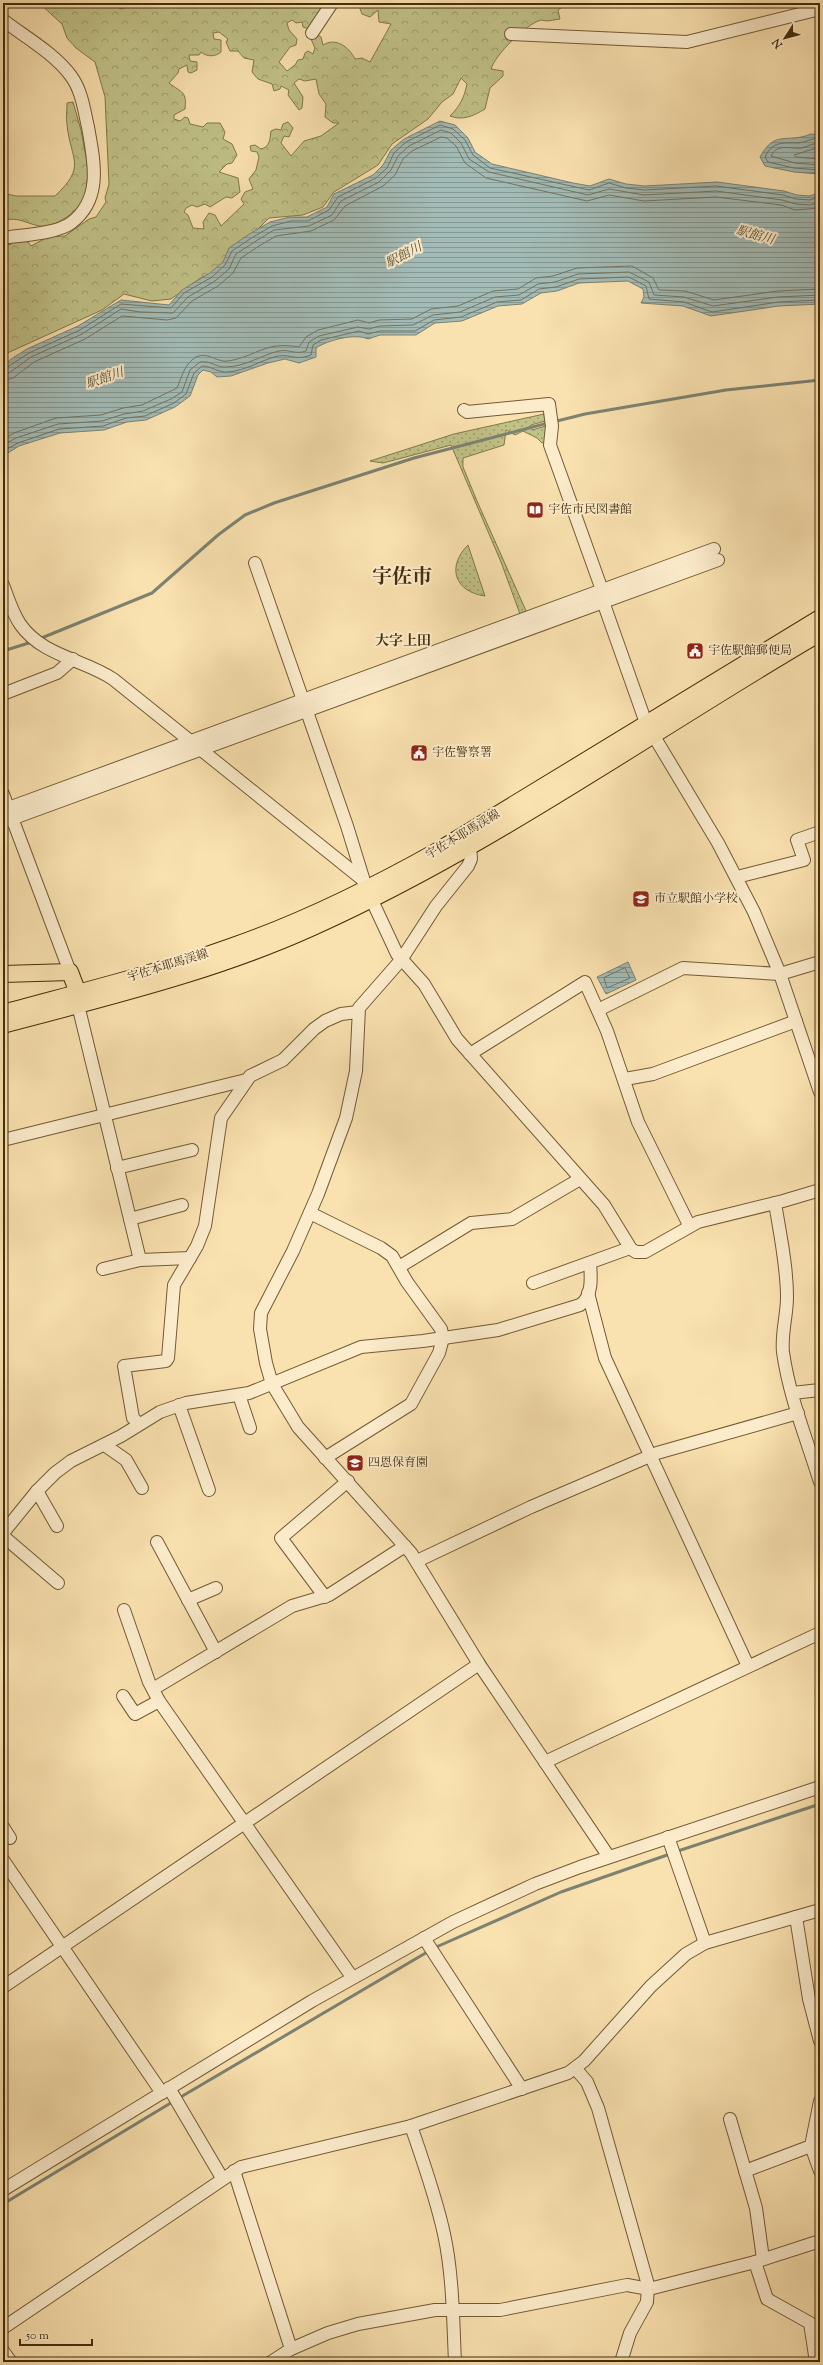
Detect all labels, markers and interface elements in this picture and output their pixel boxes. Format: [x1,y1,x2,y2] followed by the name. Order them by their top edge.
[765,18,805,58] north arrow
[769,35,787,52] text: N
[734,222,778,250] water label: 駅館川
[383,238,427,273] water label: 駅館川
[84,363,128,394] water label: 駅館川
[525,500,545,520] library icon: 宇佐市民図書館
[548,501,632,519] place label: 宇佐市民図書館
[372,564,432,593] district label: 宇佐市
[375,632,431,652] district label: 大字上田
[685,641,705,661] public building icon: 宇佐駅館郵便局
[708,642,792,660] place label: 宇佐駅館郵便局
[409,743,429,763] public building icon: 宇佐警察署
[432,744,492,762] place label: 宇佐警察署
[422,806,504,864] street label: 宇佐本耶馬渓線
[631,889,651,909] school or university icon: 市立駅館小学校
[654,890,738,908] place label: 市立駅館小学校
[125,945,211,987] street label: 宇佐本耶馬渓線
[345,1453,365,1473] school or university icon: 四恩保育園
[368,1454,428,1472] place label: 四恩保育園
[20,2321,92,2347] scale bar
[25,2327,49,2345] text: 50 m

